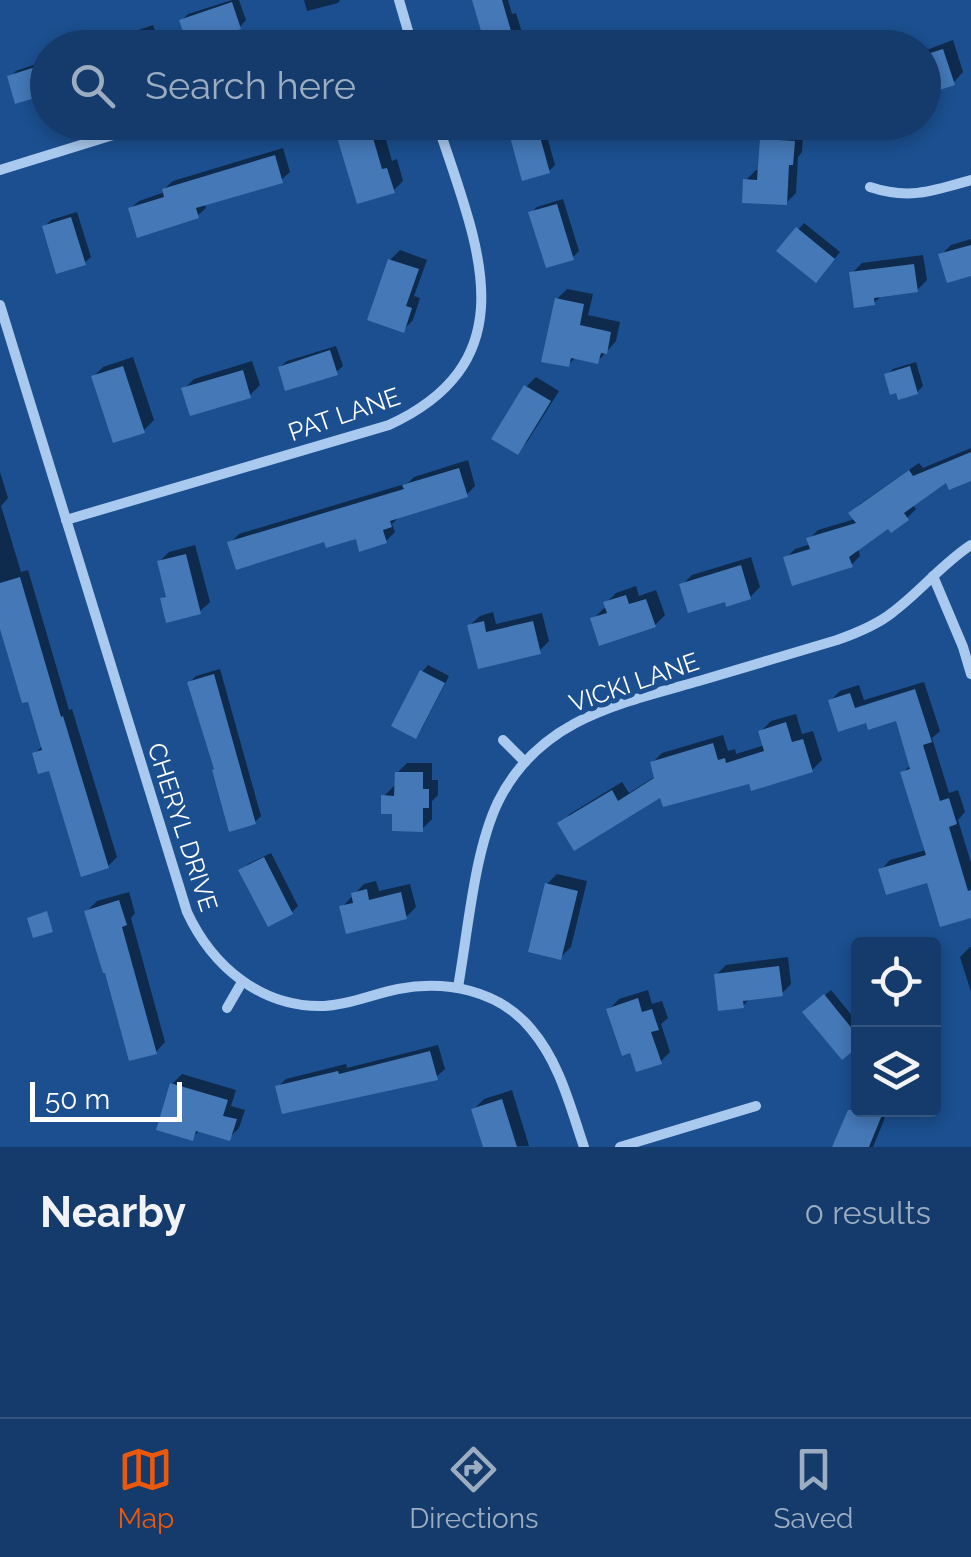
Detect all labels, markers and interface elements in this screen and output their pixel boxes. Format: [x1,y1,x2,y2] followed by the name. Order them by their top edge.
[30,30,941,140] search box
[65,58,120,113] icon: search
[145,63,356,108] text: Search here
[284,381,404,447] street label: PAT LANE
[565,646,703,718] street label: VICKI LANE
[142,739,224,915] street label: CHERYL DRIVE
[851,937,941,1117] map controls
[851,937,941,1027] button: locate
[851,1027,941,1117] button: layers
[30,1077,182,1122] scale bar
[45,1083,110,1116] text: 50 m
[40,1188,186,1237] text: Nearby
[804,1194,931,1231] text: 0 results
[117,1442,174,1535] tab: Map
[409,1442,539,1535] tab: Directions
[773,1442,854,1535] tab: Saved

